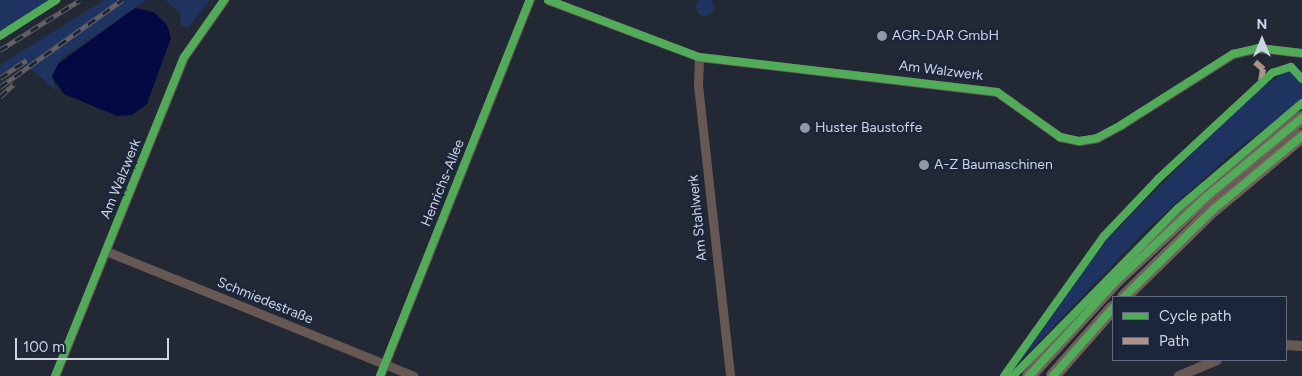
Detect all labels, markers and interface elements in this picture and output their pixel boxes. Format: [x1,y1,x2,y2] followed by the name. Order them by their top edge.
[1237,15,1287,65] north arrow
[1257,16,1267,33] text: N
[892,28,999,44] place label: AGR-DAR GmbH
[876,30,888,42] marker: AGR-DAR GmbH
[898,57,984,85] street label: Am Walzwerk
[815,120,922,136] place label: Huster Baustoffe
[799,122,811,134] marker: Huster Baustoffe
[97,137,145,221] street label: Am Walzwerk
[418,137,468,229] street label: Henrichs-Allee
[934,157,1053,173] place label: A-Z Baumaschinen
[918,159,930,171] marker: A-Z Baumaschinen
[685,174,711,262] street label: Am Stahlwerk
[215,274,315,328] street label: Schmiedestraße
[1112,296,1287,361] legend
[1159,307,1231,325] text: Cycle path
[18,328,171,360] scale bar
[1159,332,1189,350] text: Path
[23,338,65,356] text: 100 m

